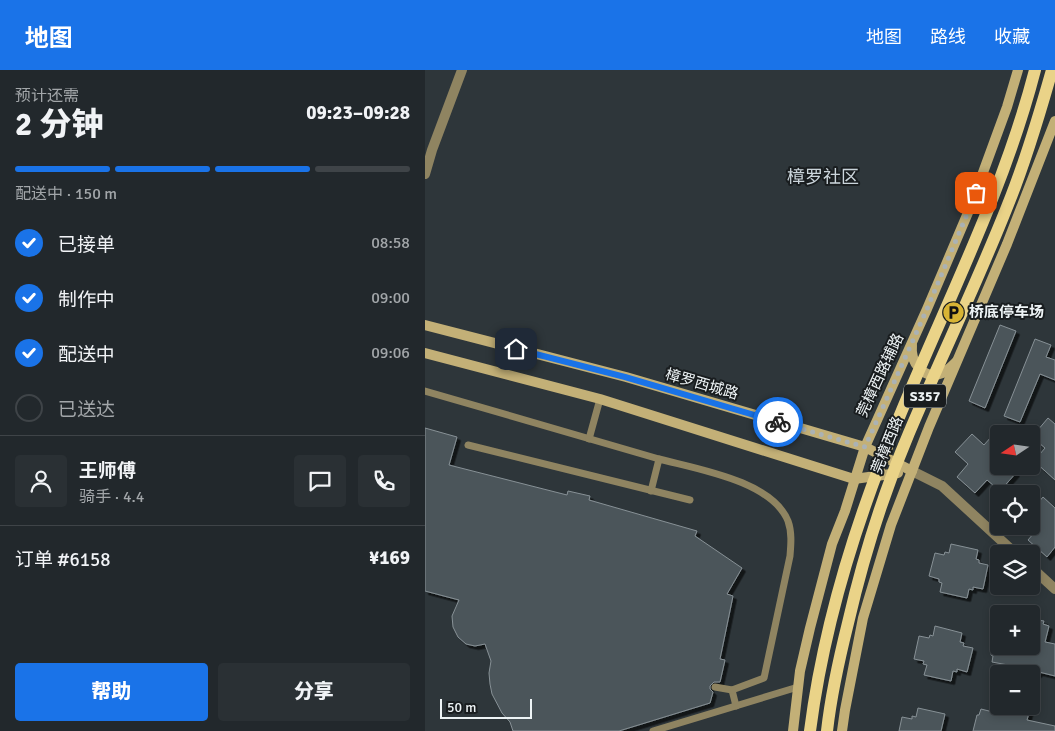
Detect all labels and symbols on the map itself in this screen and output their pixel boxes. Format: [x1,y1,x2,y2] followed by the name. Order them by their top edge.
[787,166,859,188] district label: 樟罗社区
[955,172,997,214] pin
[941,300,965,324] parking icon: 桥底停车场
[969,303,1044,321] place label: 桥底停车场
[495,328,537,370] pin
[853,330,907,420] street label: 莞樟西路辅路
[663,365,741,403] street label: 樟罗西城路
[904,384,946,408] road number: S357
[753,397,803,447] courier
[867,414,907,476] street label: 莞樟西路
[990,425,1040,475] north arrow
[440,696,533,719] scale bar

